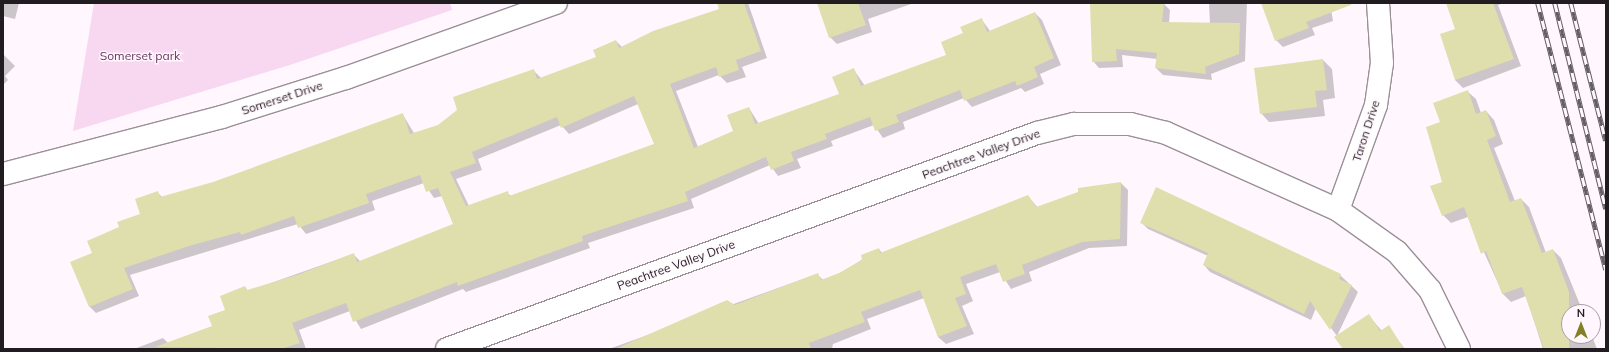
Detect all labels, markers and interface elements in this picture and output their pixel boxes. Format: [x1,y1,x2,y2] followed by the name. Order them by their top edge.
[100,49,180,63] park label: Somerset park
[240,78,324,118] street label: Somerset Drive
[1349,98,1383,164] street label: Taron Drive
[920,126,1042,182] street label: Peachtree Valley Drive
[615,237,737,293] street label: Peachtree Valley Drive
[1561,304,1601,344] north arrow
[1577,306,1585,320] text: N

